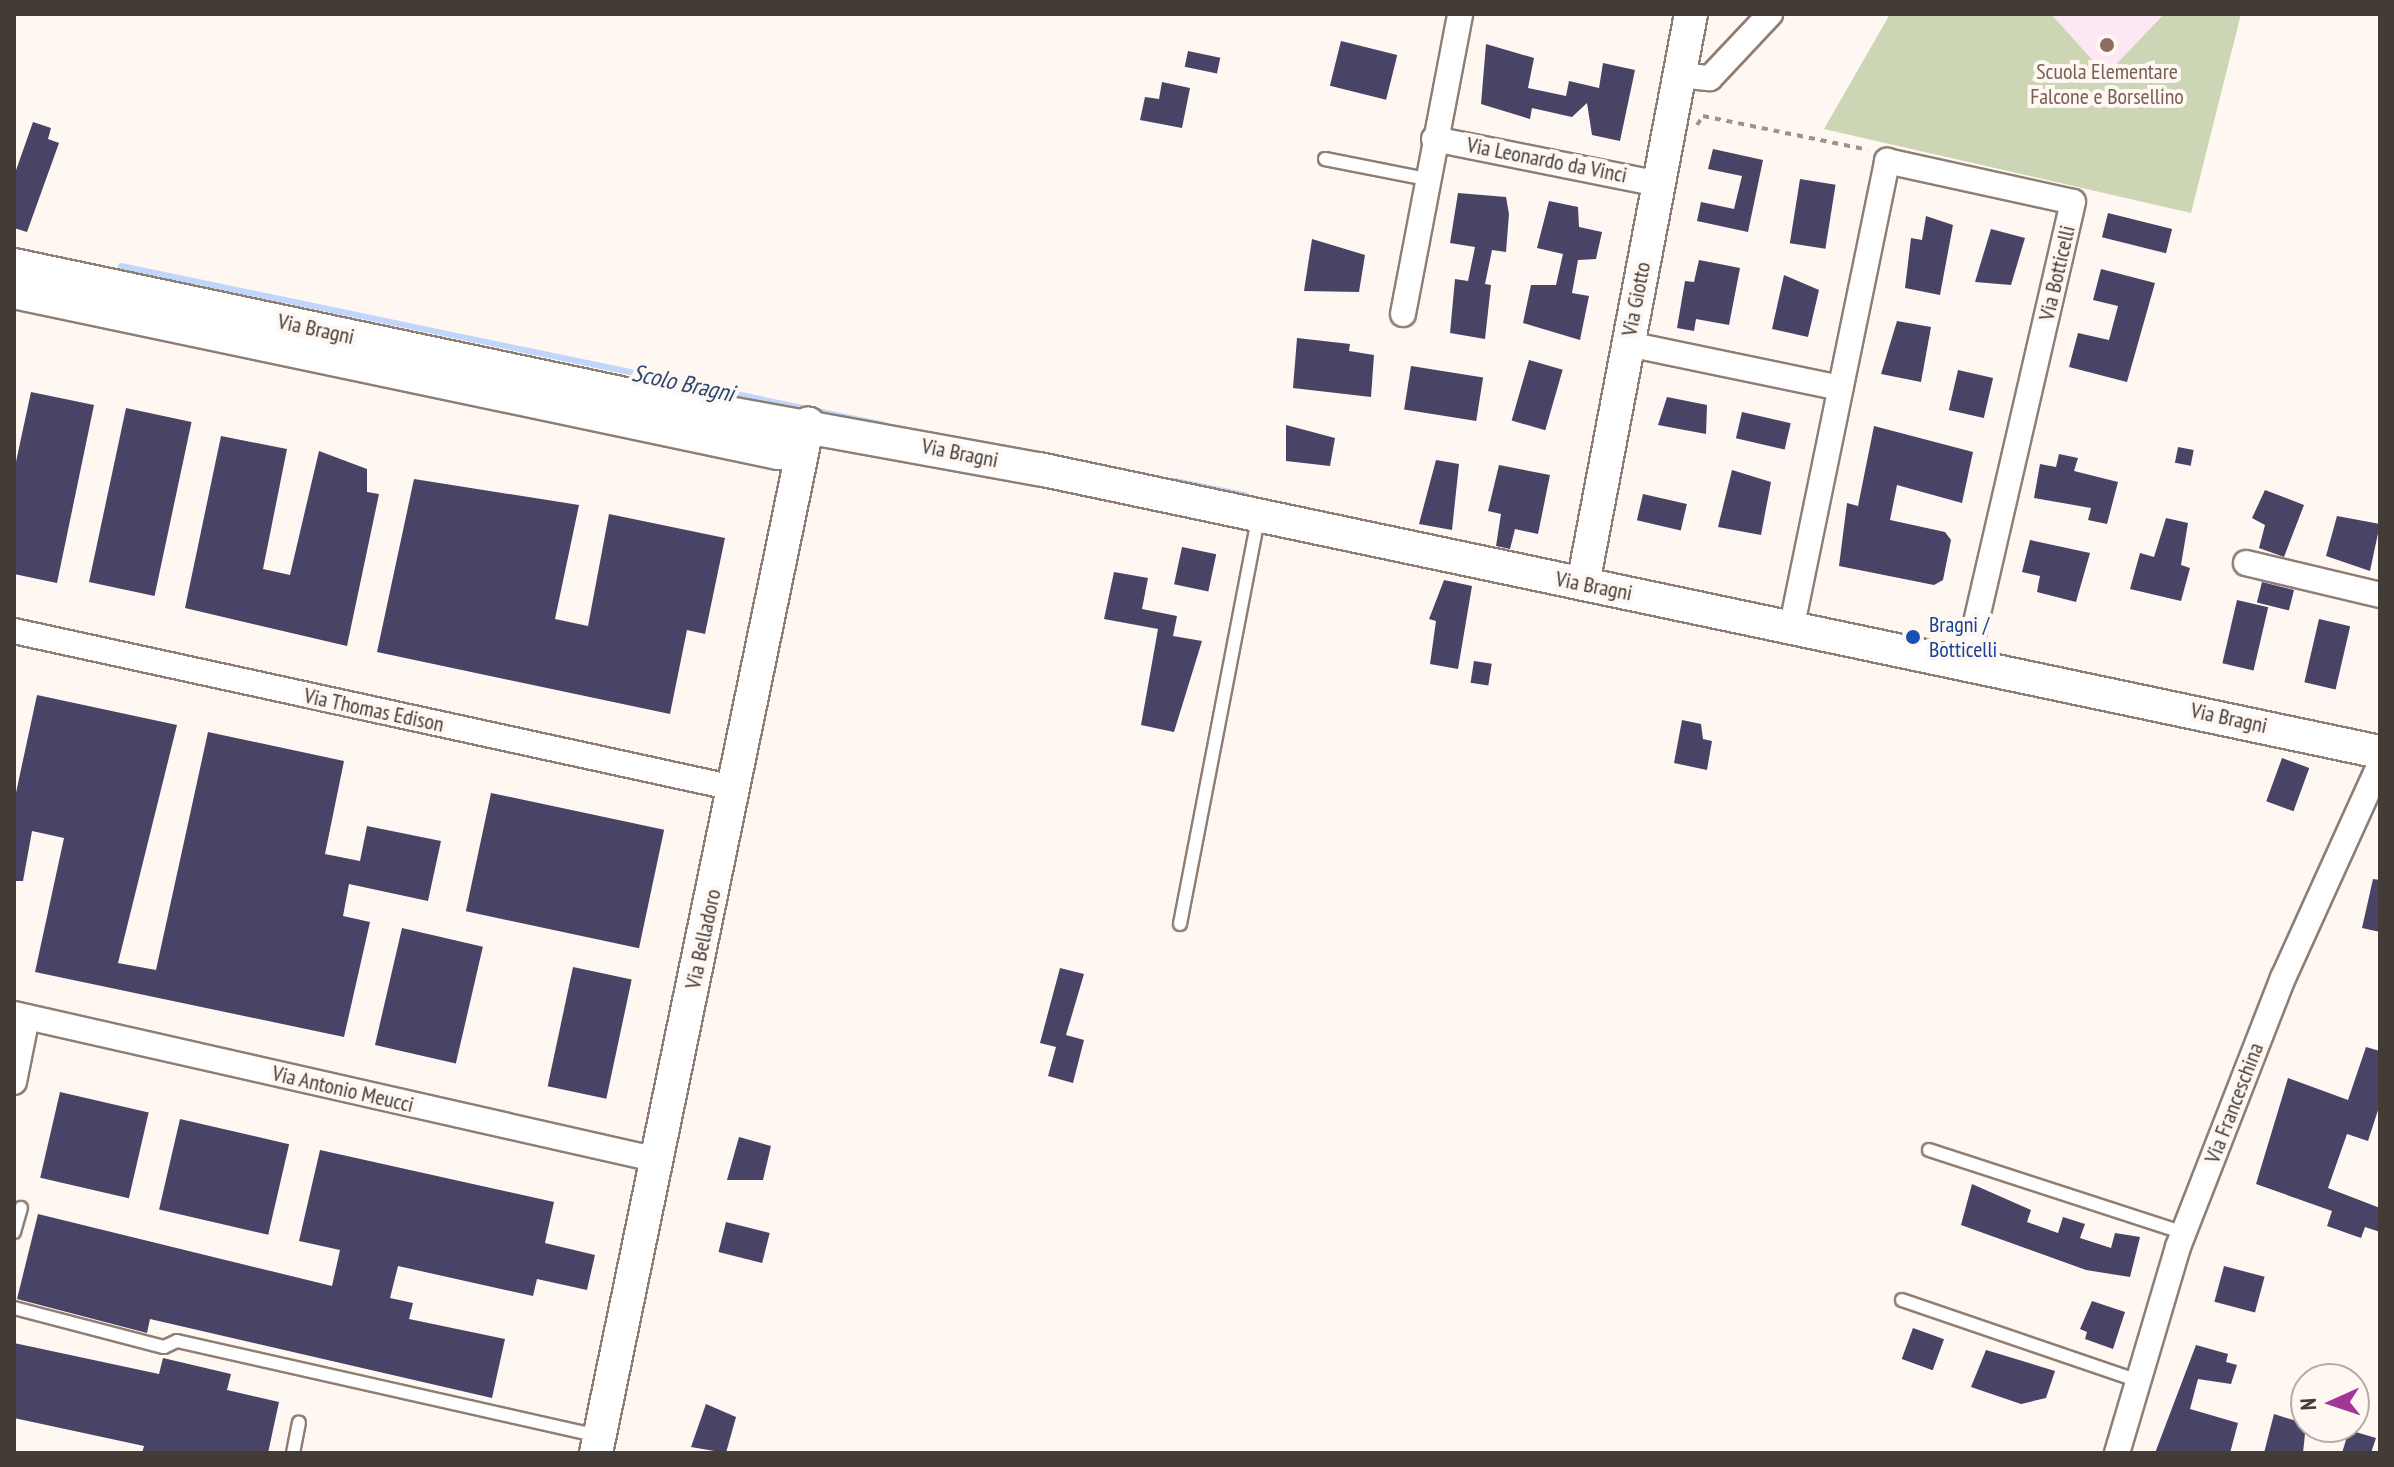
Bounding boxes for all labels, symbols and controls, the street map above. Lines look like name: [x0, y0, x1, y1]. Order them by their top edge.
marker: Scuola Elementare Falcone e Borsellino: [2098, 36, 2116, 54]
place label: Scuola Elementare Falcone e Borsellino: [2030, 58, 2184, 110]
street label: Via Leonardo da Vinci: [1464, 131, 1630, 189]
street label: Via Botticelli: [2033, 223, 2081, 323]
street label: Via Giotto: [1616, 260, 1656, 338]
street label: Via Bragni: [275, 308, 357, 350]
water label: Scolo Bragni: [629, 358, 737, 408]
street label: Via Bragni: [919, 433, 1001, 473]
street label: Via Bragni: [1553, 566, 1635, 606]
place label: Bragni / Botticelli: [1929, 611, 1997, 662]
marker: Bragni / Botticelli: [1904, 628, 1922, 646]
street label: Via Thomas Edison: [301, 682, 447, 738]
street label: Via Bragni: [2188, 697, 2270, 739]
street label: Via Belladoro: [680, 887, 726, 991]
street label: Via Franceschina: [2199, 1039, 2269, 1167]
street label: Via Antonio Meucci: [269, 1060, 417, 1118]
north arrow: [2290, 1363, 2370, 1443]
text: N: [2294, 1397, 2322, 1411]

